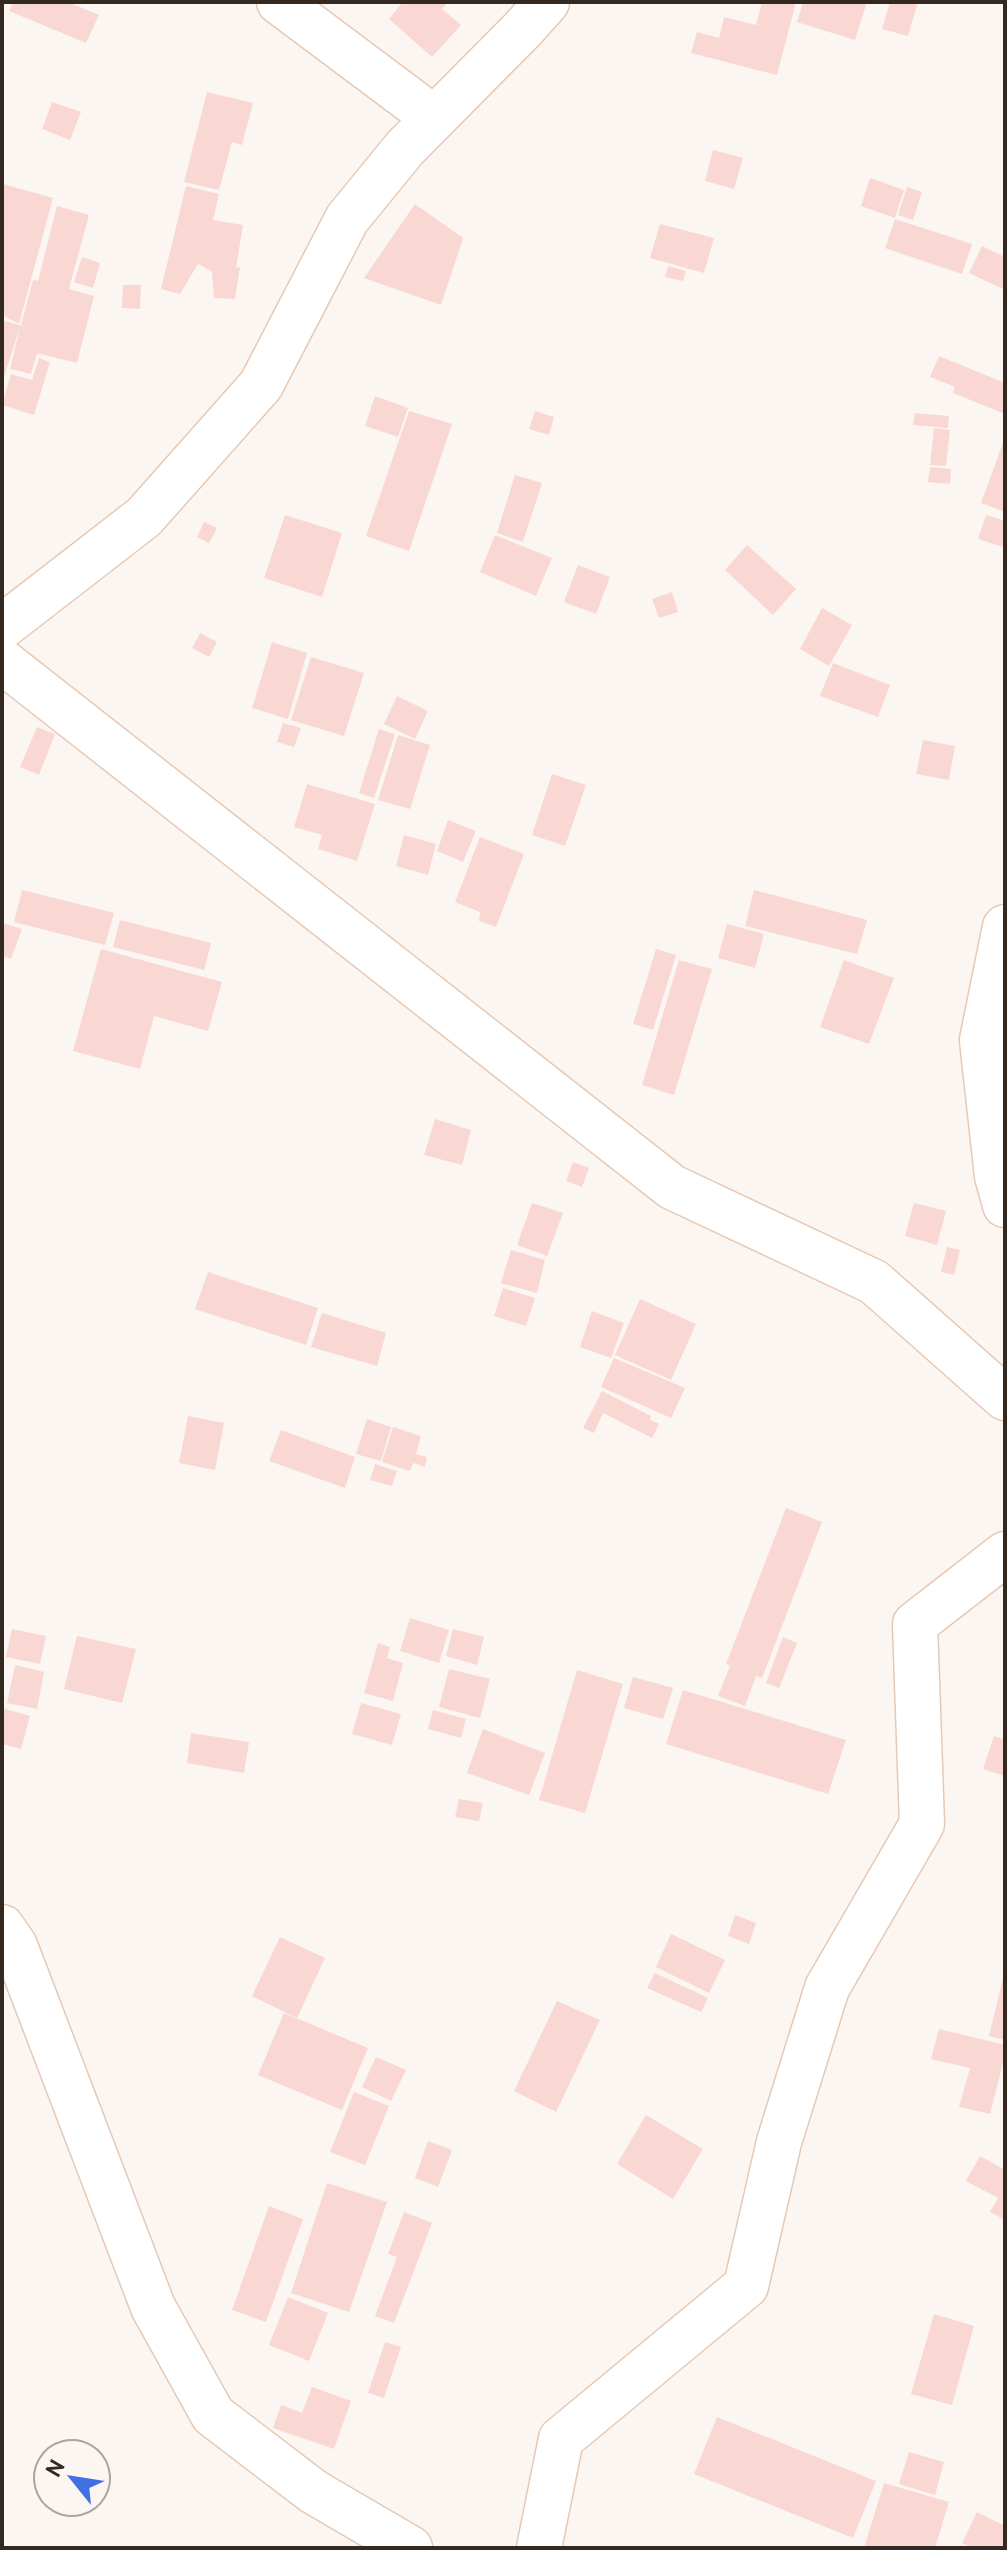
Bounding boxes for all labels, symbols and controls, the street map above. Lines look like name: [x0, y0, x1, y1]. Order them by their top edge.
north arrow: [32, 2438, 112, 2518]
text: N: [41, 2456, 72, 2483]

